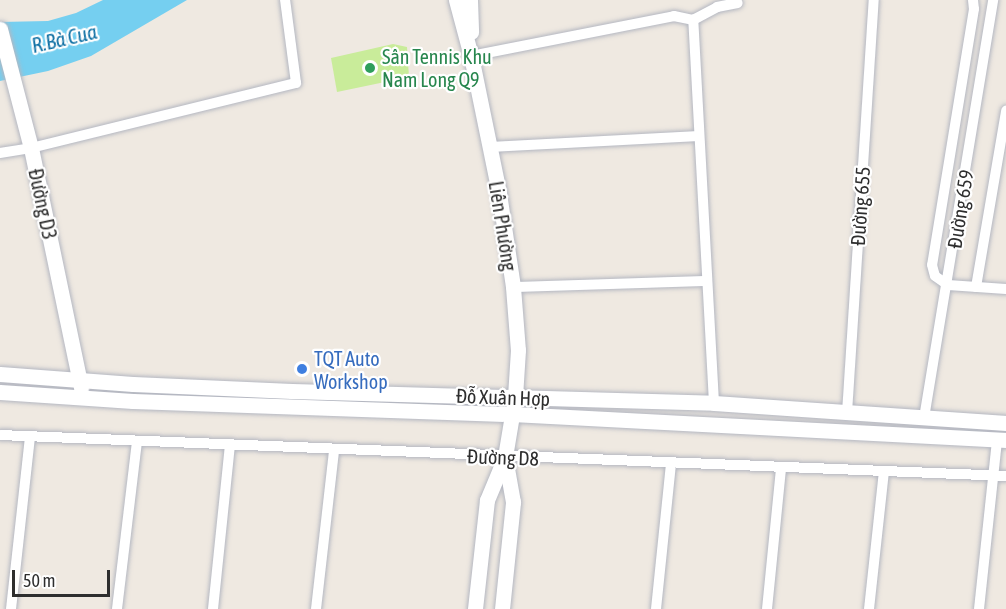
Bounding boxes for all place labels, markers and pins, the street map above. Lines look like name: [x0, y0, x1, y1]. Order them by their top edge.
place label: Sân Tennis Khu Nam Long Q9: [382, 45, 492, 92]
marker: Sân Tennis Khu Nam Long Q9: [363, 61, 377, 75]
place label: TQT Auto Workshop: [314, 346, 388, 393]
marker: TQT Auto Workshop: [295, 362, 309, 376]

